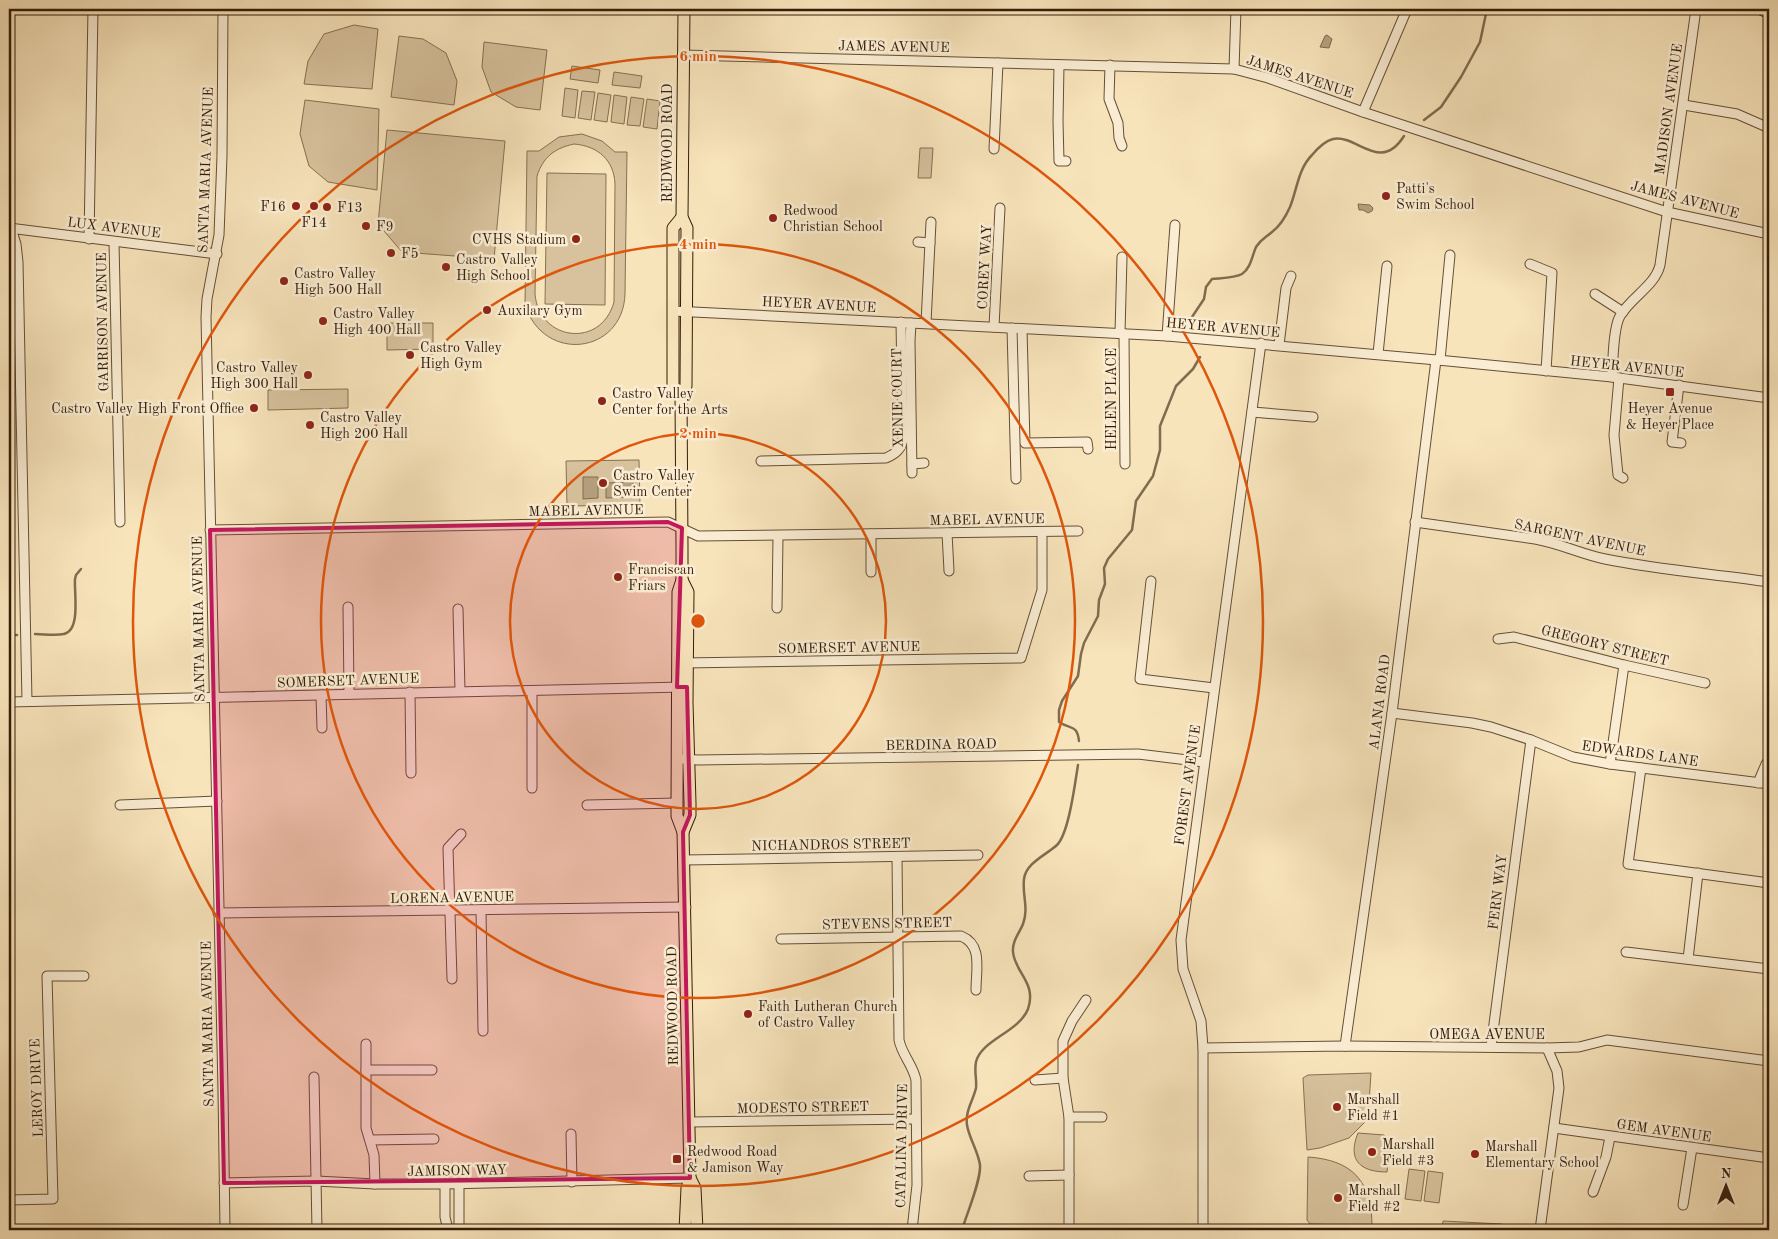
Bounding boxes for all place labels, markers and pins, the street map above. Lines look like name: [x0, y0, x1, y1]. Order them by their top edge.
place label: Patti's Swim School: [1396, 182, 1475, 212]
marker: Patti's Swim School: [1380, 190, 1392, 202]
place label: F16: [260, 200, 286, 214]
marker: F16: [290, 200, 302, 212]
marker: F14: [308, 200, 320, 212]
marker: F13: [321, 201, 333, 213]
place label: F13: [337, 201, 363, 215]
place label: Redwood Christian School: [783, 204, 883, 234]
marker: Redwood Christian School: [767, 212, 779, 224]
place label: F14: [301, 216, 327, 230]
marker: F9: [360, 220, 372, 232]
place label: F9: [376, 220, 394, 234]
place label: CVHS Stadium: [472, 233, 566, 247]
marker: CVHS Stadium: [570, 233, 582, 245]
marker: F5: [385, 247, 397, 259]
place label: F5: [401, 247, 419, 261]
place label: Castro Valley High School: [456, 253, 538, 283]
marker: Castro Valley High School: [440, 261, 452, 273]
place label: Castro Valley High 500 Hall: [294, 267, 382, 297]
marker: Castro Valley High 500 Hall: [278, 275, 290, 287]
marker: Auxilary Gym: [481, 304, 493, 316]
place label: Auxilary Gym: [497, 304, 583, 318]
place label: Castro Valley High 400 Hall: [333, 307, 421, 337]
marker: Castro Valley High 400 Hall: [317, 315, 329, 327]
place label: Castro Valley High Gym: [420, 341, 502, 371]
marker: Castro Valley High Gym: [404, 349, 416, 361]
place label: Castro Valley High 300 Hall: [210, 361, 299, 391]
marker: Castro Valley High 300 Hall: [302, 369, 314, 381]
marker: Heyer Avenue & Heyer Place: [1664, 386, 1676, 398]
place label: Castro Valley Center for the Arts: [612, 387, 728, 417]
marker: Castro Valley Center for the Arts: [596, 395, 608, 407]
place label: Castro Valley High Front Office: [51, 402, 244, 416]
marker: Castro Valley High Front Office: [248, 402, 260, 414]
place label: Heyer Avenue & Heyer Place: [1626, 402, 1714, 432]
place label: Castro Valley High 200 Hall: [320, 411, 408, 441]
marker: Castro Valley High 200 Hall: [304, 419, 316, 431]
place label: Castro Valley Swim Center: [613, 469, 695, 499]
marker: Castro Valley Swim Center: [597, 477, 609, 489]
place label: Franciscan Friars: [628, 563, 695, 593]
marker: Franciscan Friars: [612, 571, 624, 583]
centre of rings: [689, 612, 707, 630]
place label: Faith Lutheran Church of Castro Valley: [758, 1000, 898, 1030]
marker: Faith Lutheran Church of Castro Valley: [742, 1008, 754, 1020]
place label: Marshall Field #1: [1347, 1093, 1400, 1123]
marker: Marshall Field #1: [1331, 1101, 1343, 1113]
place label: Marshall Field #3: [1382, 1138, 1435, 1168]
place label: Marshall Elementary School: [1485, 1140, 1599, 1170]
place label: Redwood Road & Jamison Way: [687, 1145, 784, 1175]
marker: Marshall Field #3: [1366, 1146, 1378, 1158]
marker: Marshall Elementary School: [1469, 1148, 1481, 1160]
marker: Redwood Road & Jamison Way: [671, 1153, 683, 1165]
place label: Marshall Field #2: [1348, 1184, 1401, 1214]
marker: Marshall Field #2: [1332, 1192, 1344, 1204]

